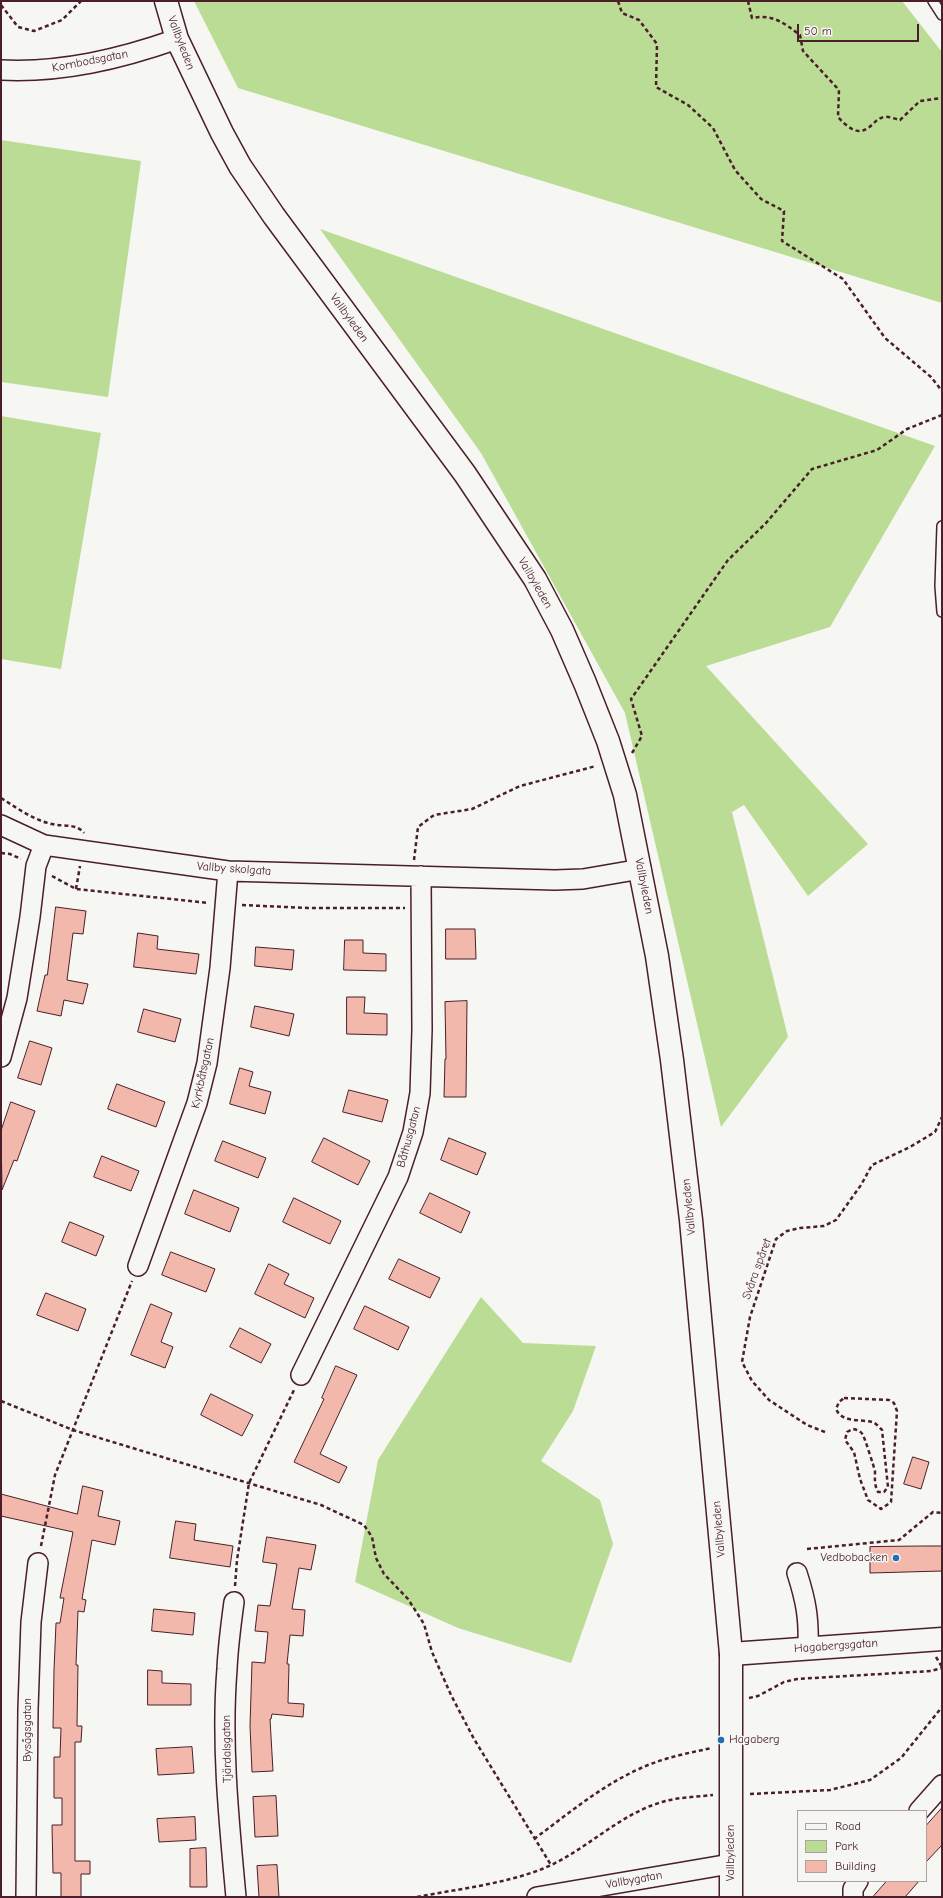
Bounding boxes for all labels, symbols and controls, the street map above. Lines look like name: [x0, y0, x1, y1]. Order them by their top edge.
street label: Vallbyleden: [164, 14, 198, 72]
scale bar: [799, 16, 921, 42]
text: 50 m: [804, 24, 832, 38]
street label: Kornbodsgatan: [51, 47, 129, 75]
street label: Vallbyleden: [327, 291, 371, 345]
street label: Vallbyleden: [515, 555, 555, 611]
street label: Vallbyleden: [632, 857, 656, 915]
street label: Vallby skolgata: [196, 859, 272, 879]
street label: Kyrkbåtsgatan: [188, 1036, 218, 1110]
street label: Båthusgatan: [394, 1105, 424, 1169]
street label: Vallbyleden: [679, 1178, 699, 1236]
street label: Svåra spåret: [739, 1237, 775, 1301]
street label: Vallbyleden: [709, 1500, 729, 1558]
place label: Vedbobacken: [821, 1551, 888, 1565]
marker: Vedbobacken: [891, 1553, 901, 1563]
street label: Hagabergsgatan: [794, 1636, 878, 1656]
street label: Bysågsgatan: [21, 1698, 35, 1762]
street label: Tjärdalsgatan: [219, 1715, 235, 1783]
place label: Hagaberg: [729, 1733, 780, 1747]
marker: Hagaberg: [716, 1735, 726, 1745]
legend: [797, 1810, 927, 1882]
text: Road: [835, 1819, 861, 1833]
street label: Vallbyleden: [724, 1825, 738, 1881]
text: Park: [835, 1839, 858, 1853]
text: Building: [835, 1859, 876, 1873]
street label: Vallbygatan: [605, 1868, 663, 1892]

